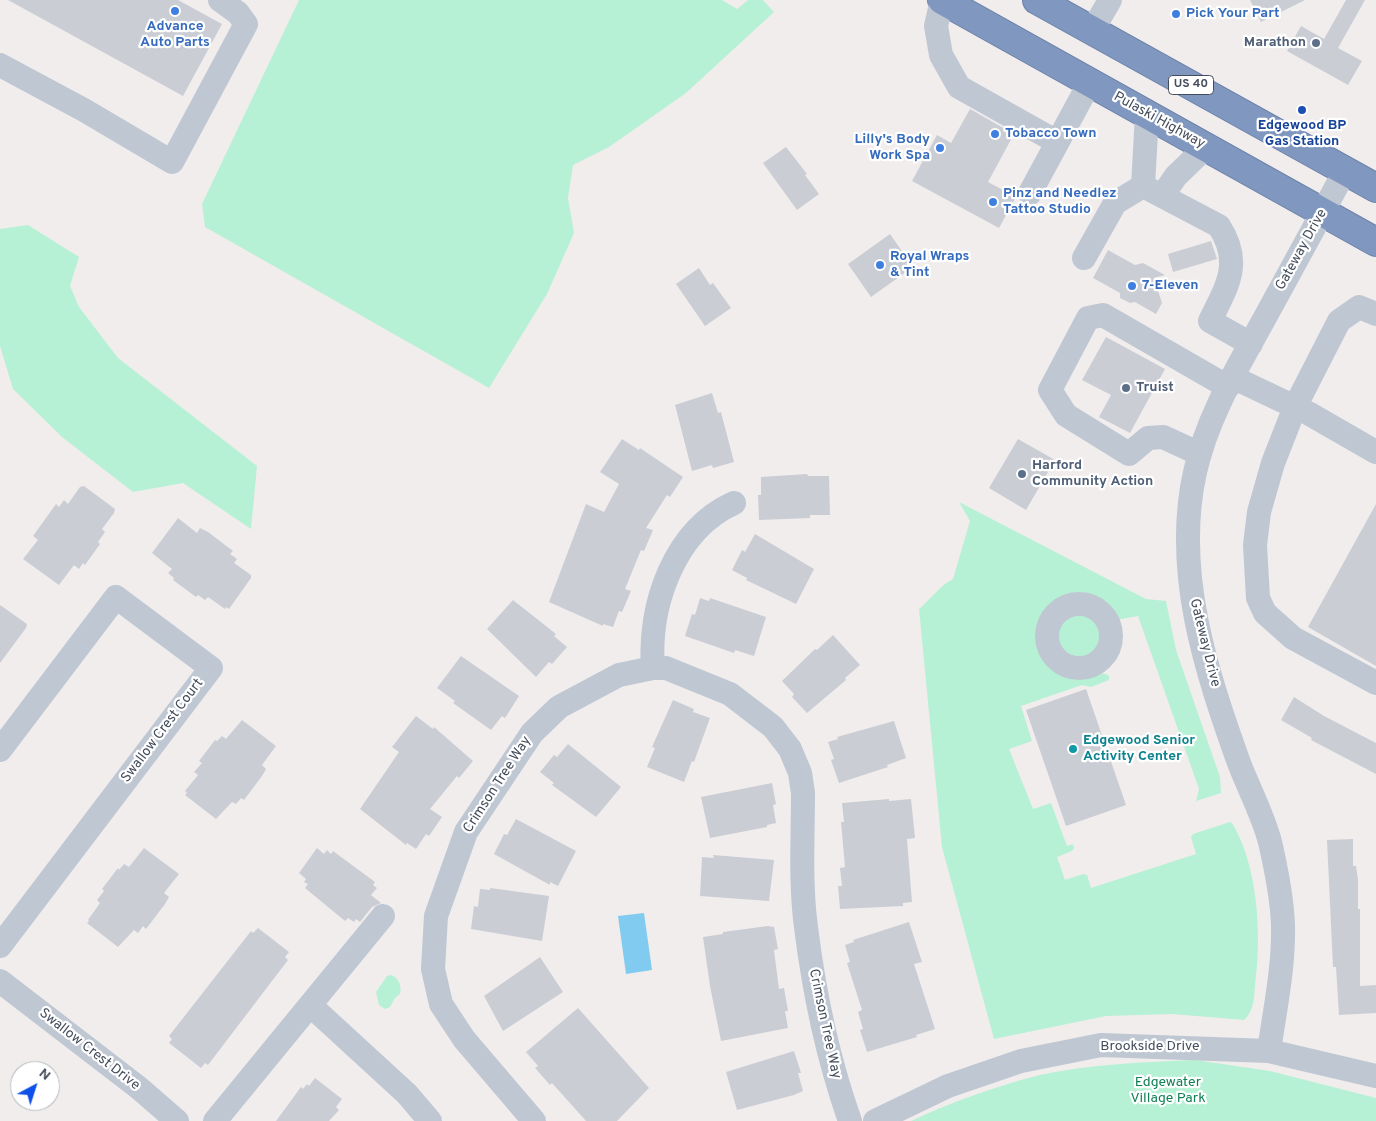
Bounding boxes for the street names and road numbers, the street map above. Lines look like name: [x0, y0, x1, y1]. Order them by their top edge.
road number: US 40: [1168, 76, 1214, 94]
street label: Pulaski Highway: [1110, 89, 1208, 153]
street label: Gateway Drive: [1273, 206, 1331, 294]
street label: Gateway Drive: [1185, 597, 1223, 689]
street label: Swallow Crest Court: [118, 676, 208, 786]
street label: Crimson Tree Way: [460, 733, 536, 837]
street label: Crimson Tree Way: [804, 967, 844, 1081]
street label: Swallow Crest Drive: [35, 1005, 143, 1095]
street label: Brookside Drive: [1100, 1039, 1200, 1055]

